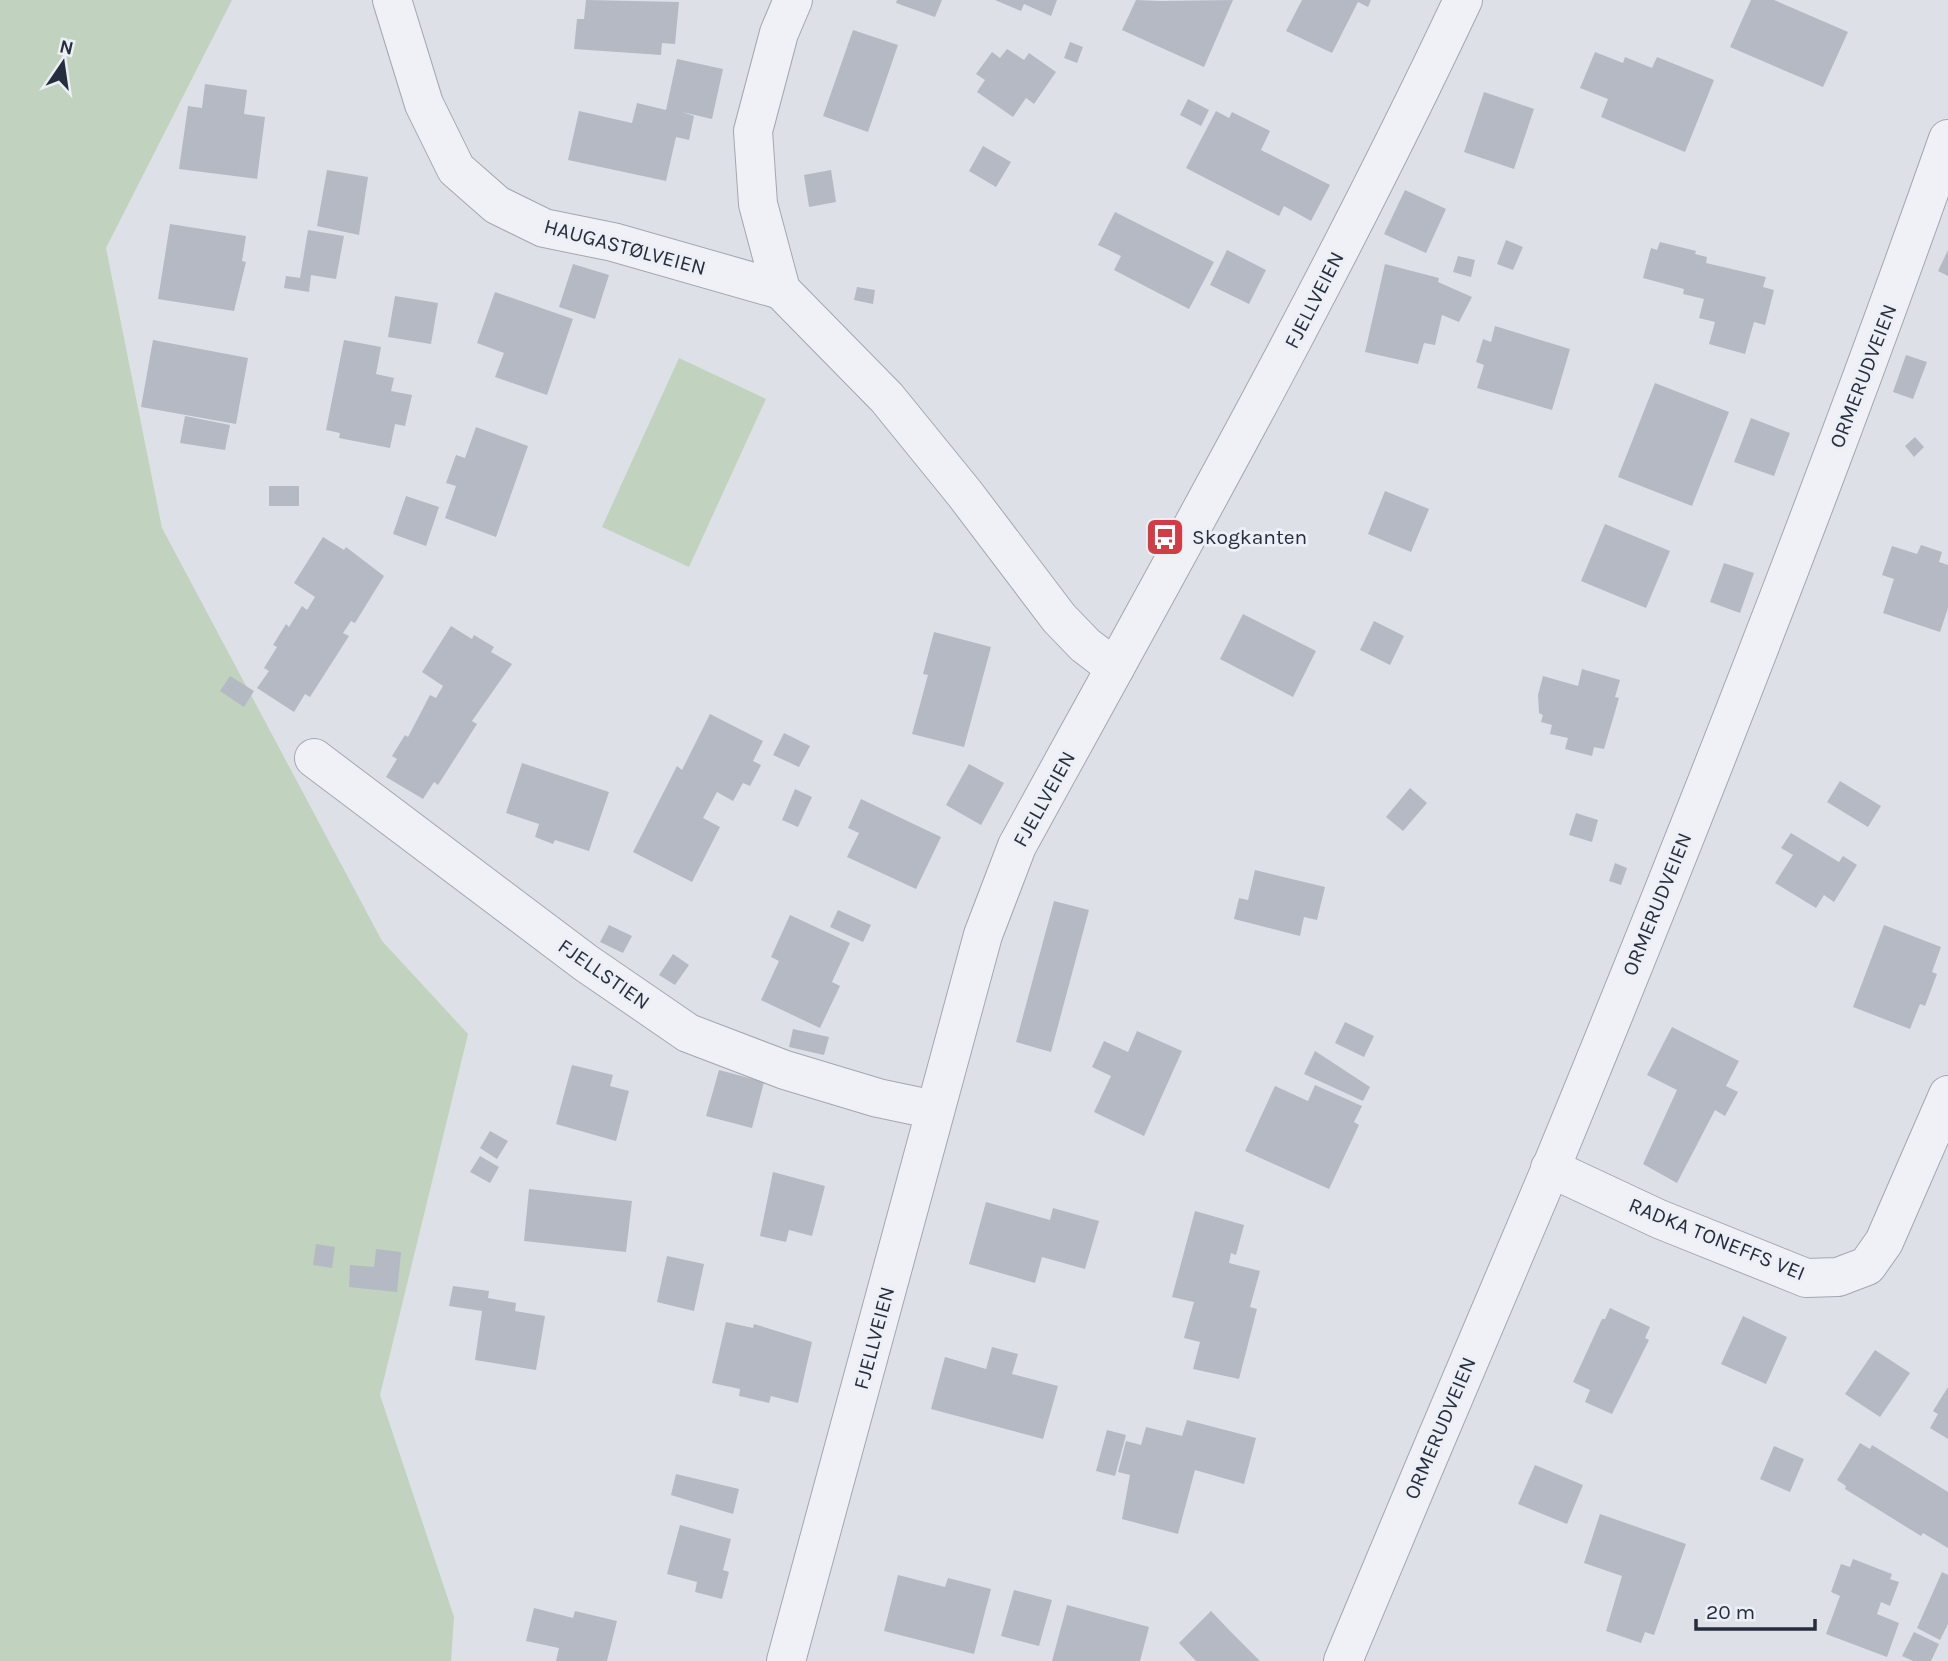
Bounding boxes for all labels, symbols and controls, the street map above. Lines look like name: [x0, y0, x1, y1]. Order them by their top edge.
north arrow: [28, 28, 98, 98]
text: N: [57, 35, 76, 60]
street label: HAUGASTØLVEIEN: [541, 214, 709, 280]
street label: FJELLVEIEN: [1279, 247, 1349, 353]
street label: ORMERUDVEIEN: [1825, 301, 1901, 451]
bus stop icon: Skogkanten: [1144, 516, 1186, 558]
place label: Skogkanten: [1192, 525, 1307, 549]
street label: FJELLVEIEN: [1008, 747, 1080, 851]
street label: ORMERUDVEIEN: [1617, 829, 1697, 979]
street label: FJELLSTIEN: [554, 934, 654, 1014]
street label: RADKA TONEFFS VEI: [1625, 1193, 1809, 1285]
street label: FJELLVEIEN: [849, 1284, 899, 1392]
street label: ORMERUDVEIEN: [1399, 1353, 1481, 1503]
scale bar: [1696, 1588, 1815, 1632]
text: 20 m: [1706, 1600, 1755, 1624]

